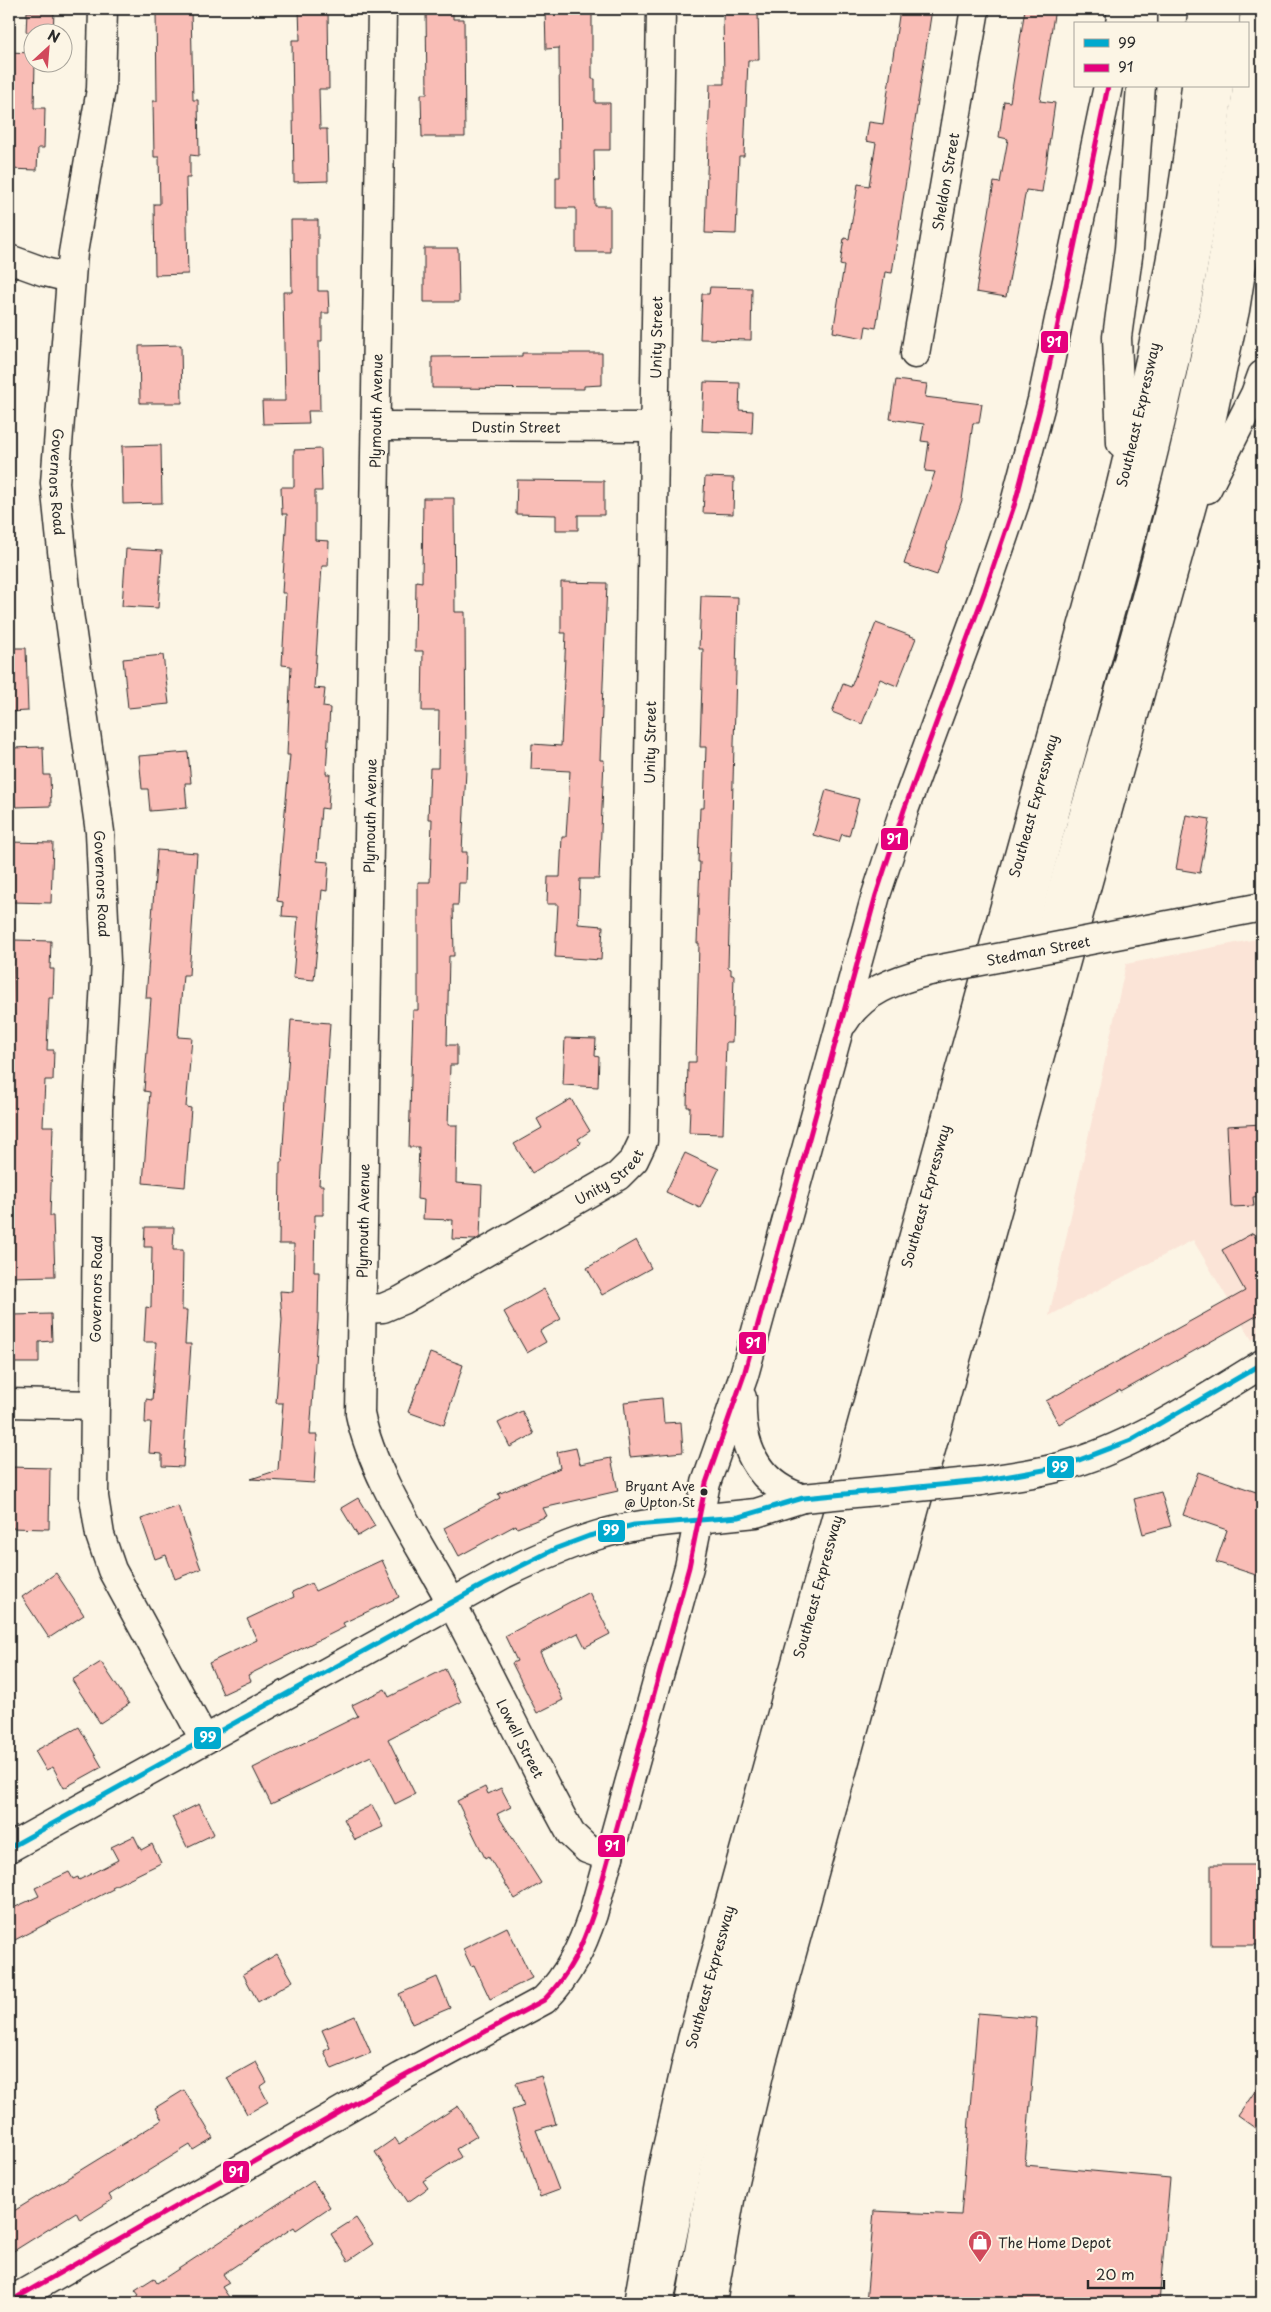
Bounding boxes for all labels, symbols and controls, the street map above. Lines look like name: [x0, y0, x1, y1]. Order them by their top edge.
north arrow: [22, 22, 72, 72]
legend: [1074, 22, 1248, 88]
text: N: [44, 24, 64, 48]
text: 99: [1118, 30, 1136, 53]
text: 91: [1118, 54, 1134, 77]
street label: Sheldon Street: [926, 131, 964, 232]
street label: Unity Street: [645, 296, 667, 379]
line badge: 91: [1040, 330, 1069, 354]
text: 91: [1046, 331, 1062, 352]
street label: Southeast Expressway: [1110, 340, 1164, 489]
street label: Plymouth Avenue: [364, 353, 388, 469]
street label: Dustin Street: [471, 416, 561, 437]
street label: Governors Road: [44, 428, 71, 536]
street label: Unity Street: [638, 701, 660, 784]
street label: Southeast Expressway: [1003, 732, 1063, 880]
street label: Plymouth Avenue: [358, 758, 382, 874]
line badge: 91: [880, 827, 909, 851]
text: 91: [886, 828, 902, 849]
street label: Governors Road: [89, 830, 115, 938]
street label: Stedman Street: [985, 930, 1091, 970]
street label: Southeast Expressway: [895, 1122, 955, 1270]
street label: Unity Street: [570, 1145, 648, 1210]
street label: Plymouth Avenue: [351, 1163, 375, 1279]
street label: Governors Road: [85, 1235, 107, 1343]
line badge: 91: [738, 1331, 767, 1355]
text: 91: [745, 1332, 761, 1353]
line badge: 99: [1046, 1455, 1075, 1479]
text: 99: [1052, 1456, 1069, 1477]
place label: Bryant Ave @ Upton St: [624, 1476, 695, 1511]
marker: Bryant Ave @ Upton St: [699, 1487, 709, 1497]
street label: Southeast Expressway: [787, 1512, 847, 1661]
line badge: 99: [597, 1519, 626, 1543]
text: 99: [603, 1519, 620, 1540]
street label: Lowell Street: [492, 1695, 550, 1782]
line badge: 99: [193, 1726, 222, 1750]
text: 99: [200, 1726, 217, 1747]
line badge: 91: [597, 1834, 626, 1858]
text: 91: [604, 1835, 620, 1856]
street label: Southeast Expressway: [680, 1903, 739, 2051]
line badge: 91: [222, 2160, 250, 2184]
text: 91: [228, 2161, 244, 2182]
shop icon: The Home Depot: [967, 2229, 993, 2263]
place label: The Home Depot: [998, 2232, 1112, 2253]
scale bar: [1088, 2257, 1165, 2289]
text: 20 m: [1096, 2262, 1135, 2285]

